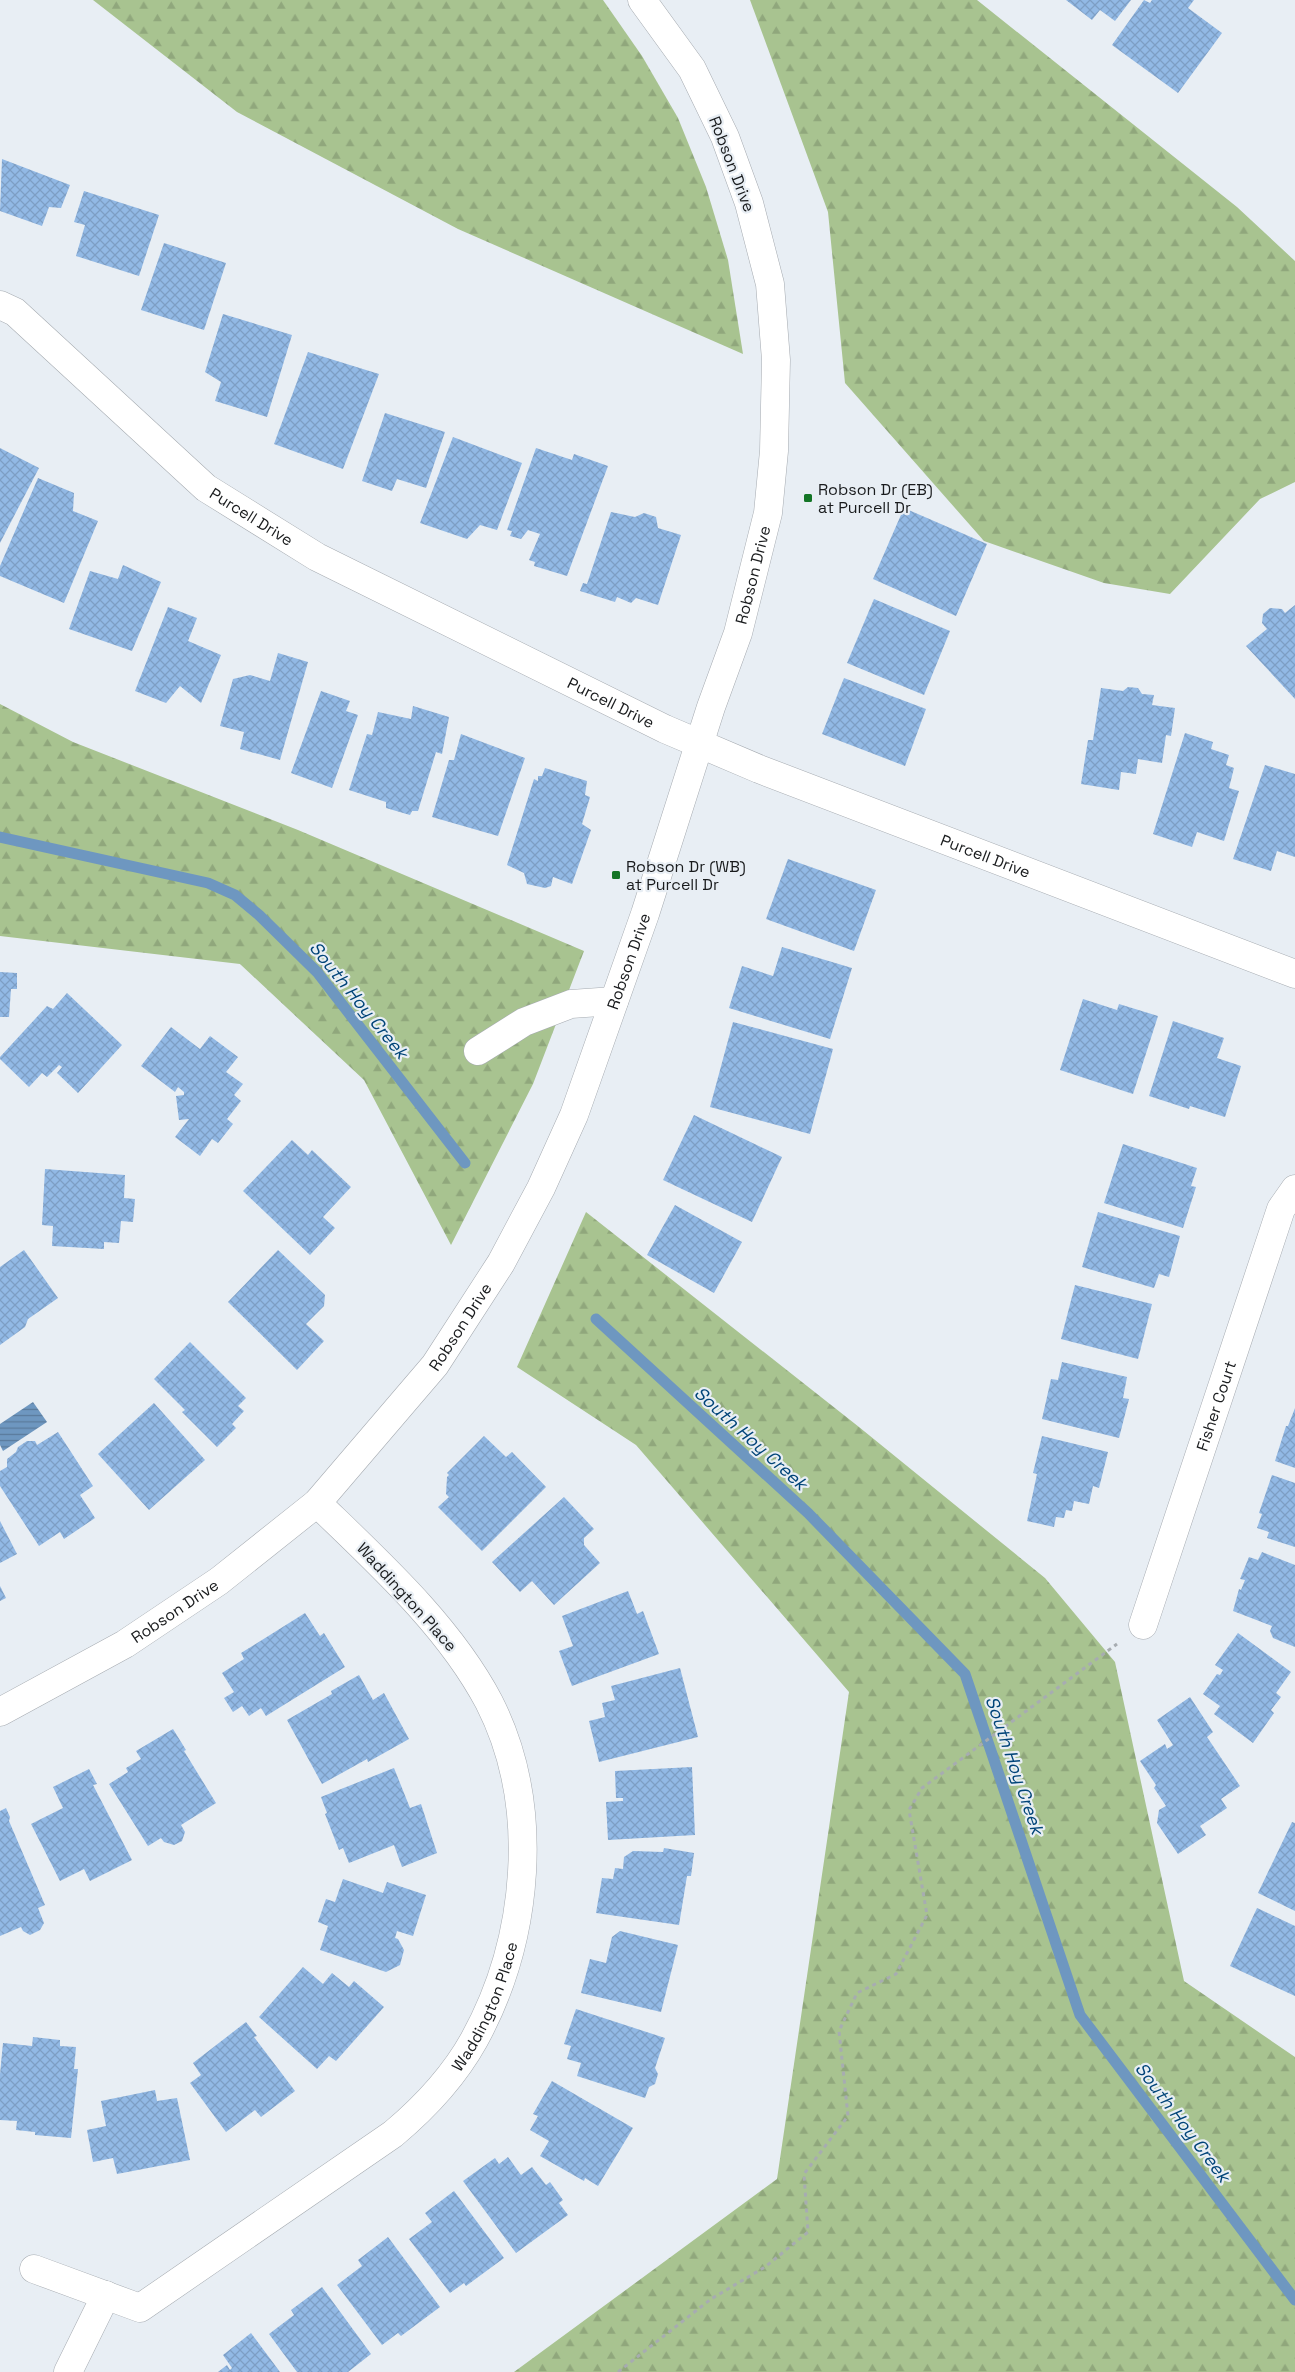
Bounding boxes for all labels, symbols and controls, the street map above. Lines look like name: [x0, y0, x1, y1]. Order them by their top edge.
street label: Robson Drive: [704, 113, 760, 215]
place label: Robson Dr (EB) at Purcell Dr: [818, 479, 933, 518]
street label: Purcell Drive: [206, 482, 297, 550]
marker: Robson Dr (EB) at Purcell Dr: [802, 492, 814, 504]
street label: Robson Drive: [730, 523, 775, 626]
street label: Purcell Drive: [564, 672, 658, 733]
street label: Purcell Drive: [938, 829, 1034, 882]
place label: Robson Dr (WB) at Purcell Dr: [626, 856, 746, 895]
marker: Robson Dr (WB) at Purcell Dr: [610, 869, 622, 881]
street label: Robson Drive: [602, 910, 655, 1012]
water label: South Hoy Creek: [305, 937, 415, 1065]
street label: Robson Drive: [424, 1279, 496, 1375]
street label: Fisher Court: [1191, 1358, 1240, 1454]
water label: South Hoy Creek: [690, 1381, 814, 1497]
street label: Waddington Place: [352, 1538, 462, 1656]
street label: Robson Drive: [127, 1574, 222, 1648]
water label: South Hoy Creek: [981, 1693, 1050, 1839]
street label: Waddington Place: [447, 1939, 522, 2075]
water label: South Hoy Creek: [1130, 2057, 1237, 2189]

